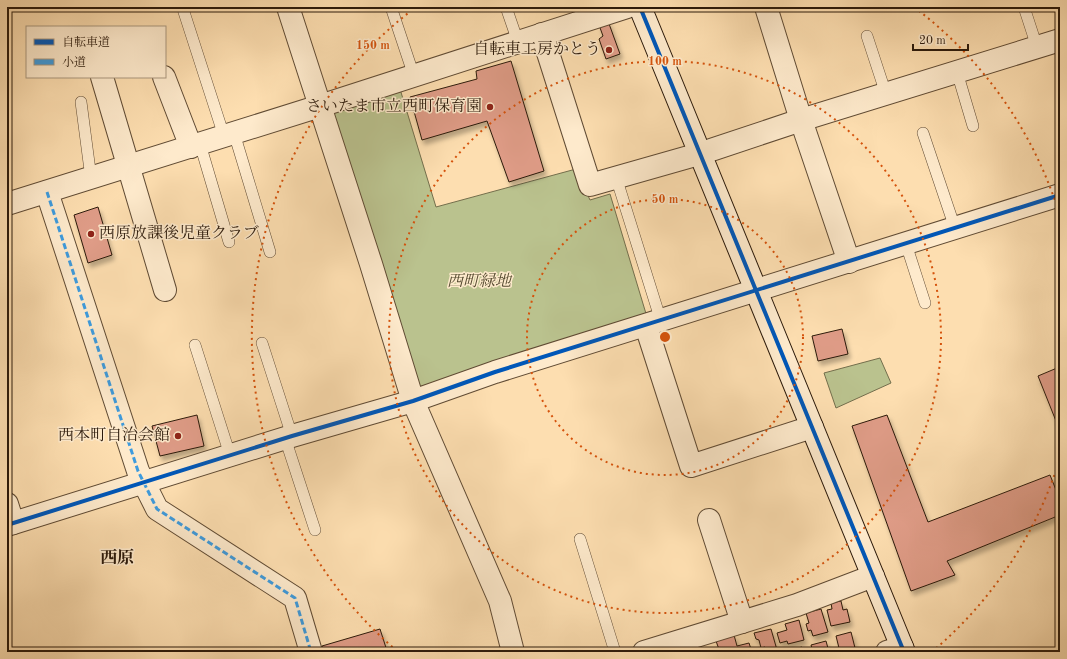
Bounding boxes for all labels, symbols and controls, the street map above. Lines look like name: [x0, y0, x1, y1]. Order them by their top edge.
legend: [26, 26, 166, 78]
scale bar: [913, 26, 968, 52]
text: 自転車道: [62, 35, 110, 49]
text: 20 m: [919, 35, 946, 47]
text: 150 m: [356, 39, 390, 52]
place label: 自転車工房かとう: [473, 40, 601, 58]
marker: 自転車工房かとう: [604, 45, 614, 55]
text: 小道: [62, 55, 86, 69]
text: 100 m: [648, 56, 682, 68]
place label: さいたま市立西町保育園: [306, 97, 482, 115]
marker: さいたま市立西町保育園: [485, 102, 495, 112]
text: 50 m: [652, 193, 679, 206]
place label: 西原放課後児童クラブ: [99, 224, 259, 242]
marker: 西原放課後児童クラブ: [86, 229, 96, 239]
park label: 西町緑地: [447, 272, 513, 290]
centre of rings: [658, 330, 672, 344]
place label: 西本町自治会館: [58, 426, 170, 444]
marker: 西本町自治会館: [173, 431, 183, 441]
district label: 西原: [100, 548, 134, 567]

